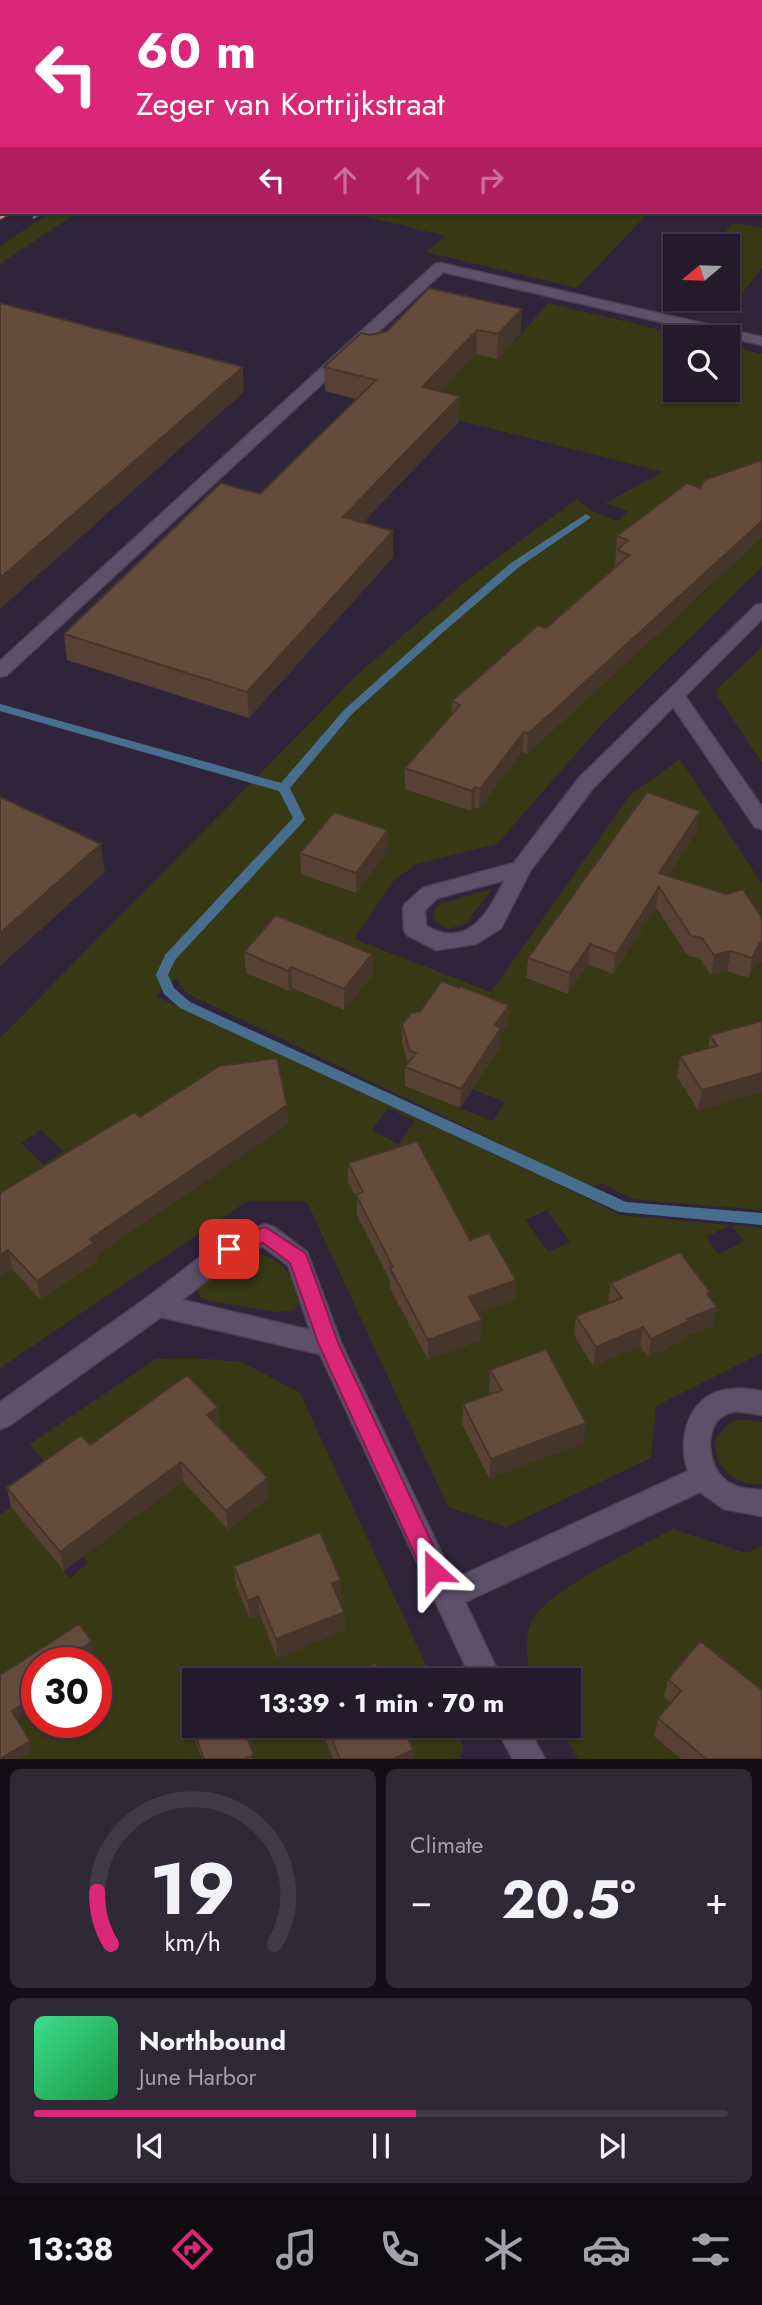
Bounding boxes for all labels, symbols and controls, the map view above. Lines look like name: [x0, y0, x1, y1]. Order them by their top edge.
text: 60 m: [136, 16, 256, 86]
icon: left: [21, 28, 112, 119]
text: Zeger van Kortrijkstraat: [136, 81, 445, 127]
icon: left: [253, 161, 291, 199]
icon: ahead: [326, 161, 364, 199]
icon: ahead: [399, 161, 437, 199]
icon: right: [472, 161, 510, 199]
north arrow: [663, 234, 740, 312]
map controls: [663, 234, 740, 402]
button: search: [663, 325, 740, 402]
pin: [199, 1219, 259, 1279]
icon: arrive: [210, 1230, 248, 1268]
position arrow: [397, 1534, 471, 1608]
speed limit sign: 30: [21, 1647, 112, 1738]
text: 13:39 · 1 min · 70 m: [259, 1684, 504, 1722]
text: Climate: [410, 1828, 483, 1862]
text: 19: [150, 1837, 236, 1942]
text: 20.5°: [501, 1862, 636, 1938]
text: −: [410, 1873, 432, 1928]
text: +: [705, 1873, 728, 1928]
text: km/h: [165, 1924, 221, 1960]
text: Northbound: [139, 2022, 286, 2060]
text: June Harbor: [139, 2060, 256, 2094]
icon: previous: [131, 2127, 169, 2165]
icon: pause: [362, 2127, 400, 2165]
icon: next: [593, 2127, 631, 2165]
icon: directions: [168, 2225, 217, 2274]
icon: music: [272, 2225, 321, 2274]
icon: phone: [375, 2225, 424, 2274]
icon: climate: [479, 2225, 528, 2274]
icon: car: [582, 2225, 631, 2274]
icon: filters: [686, 2225, 735, 2274]
text: 13:38: [27, 2226, 114, 2272]

